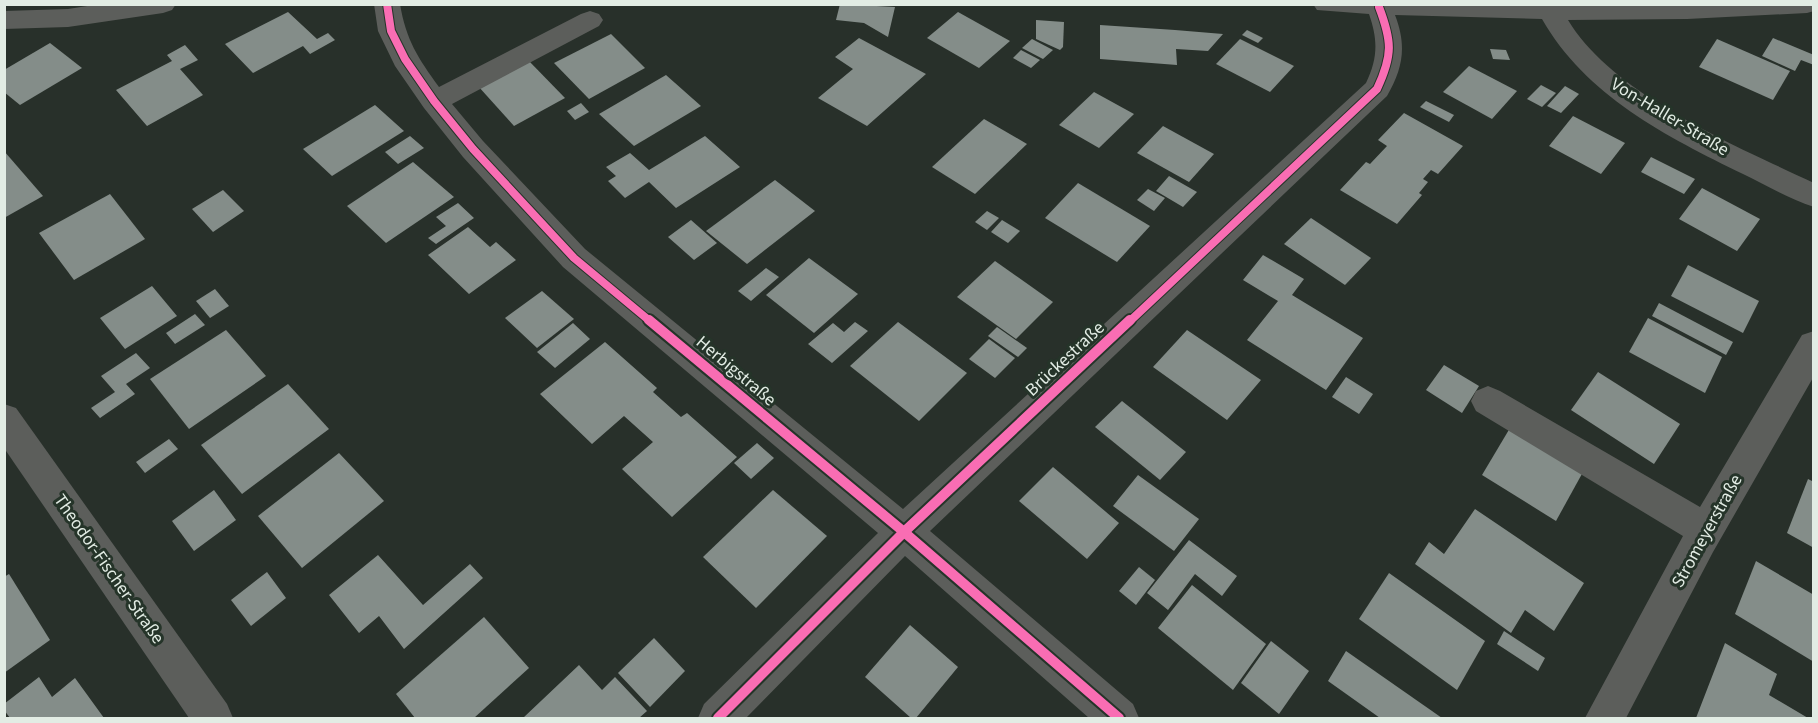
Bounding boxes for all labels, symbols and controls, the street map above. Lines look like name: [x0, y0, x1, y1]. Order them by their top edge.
street label: Von-Haller-Straße: [1606, 72, 1734, 162]
street label: Brückestraße: [1020, 316, 1110, 402]
street label: Herbigstraße: [690, 330, 782, 412]
street label: Stromeyerstraße: [1666, 470, 1748, 592]
street label: Theodor-Fischer-Straße: [48, 489, 170, 649]

